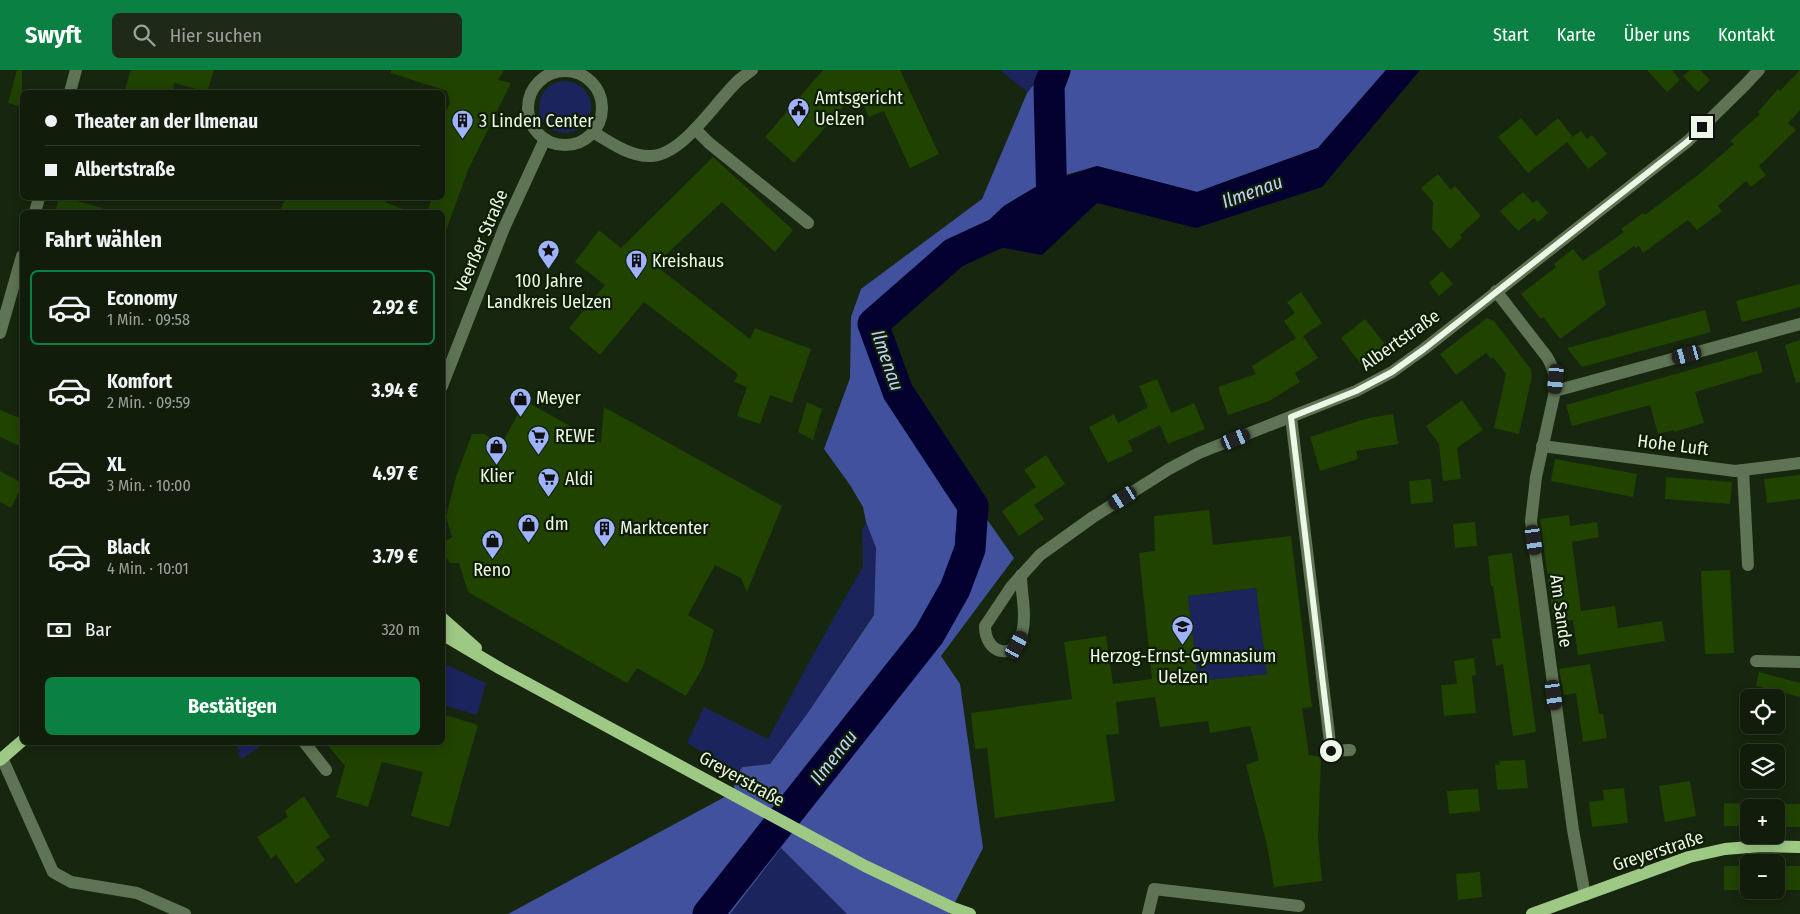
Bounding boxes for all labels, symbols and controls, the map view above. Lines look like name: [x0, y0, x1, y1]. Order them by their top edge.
search box: [112, 13, 462, 58]
text: Swyft: [25, 21, 82, 49]
icon: search: [130, 21, 158, 49]
text: Hier suchen: [170, 24, 262, 47]
text: Start: [1493, 24, 1529, 46]
text: Karte: [1557, 24, 1596, 46]
text: Über uns: [1624, 24, 1690, 46]
text: Kontakt: [1718, 24, 1775, 46]
place label: Amtsgericht Uelzen: [815, 87, 903, 130]
public building icon: Amtsgericht Uelzen: [787, 96, 811, 127]
building icon: 3 Linden Center: [451, 109, 475, 140]
text: Theater an der Ilmenau: [75, 110, 258, 133]
place label: 3 Linden Center: [479, 110, 594, 132]
route end: [1691, 116, 1713, 138]
text: Albertstraße: [75, 158, 175, 181]
water label: Ilmenau: [1219, 170, 1286, 213]
street label: Veerßer Straße: [449, 186, 513, 296]
text: Fahrt wählen: [45, 226, 162, 253]
place icon: 100 Jahre Landkreis Uelzen: [537, 239, 561, 270]
building icon: Kreishaus: [624, 249, 648, 280]
place label: Kreishaus: [652, 250, 724, 272]
place label: 100 Jahre Landkreis Uelzen: [486, 270, 612, 313]
icon: car: [47, 285, 92, 330]
text: Economy: [107, 287, 177, 310]
text: 2.92 €: [373, 296, 418, 319]
street label: Albertstraße: [1356, 305, 1444, 375]
text: 1 Min. · 09:58: [107, 310, 190, 329]
water label: Ilmenau: [866, 327, 909, 394]
car: [1670, 344, 1703, 366]
car: [1547, 363, 1564, 395]
icon: car: [47, 368, 92, 413]
text: Komfort: [107, 370, 172, 393]
text: 3.94 €: [372, 379, 418, 402]
shop icon: Meyer: [508, 386, 532, 417]
place label: Meyer: [536, 387, 581, 409]
text: 2 Min. · 09:59: [107, 393, 190, 412]
supermarket icon: REWE: [527, 424, 551, 455]
place label: REWE: [555, 425, 595, 447]
car: [1219, 426, 1252, 452]
street label: Hohe Luft: [1636, 430, 1710, 460]
shop icon: Klier: [485, 434, 509, 465]
icon: car: [47, 451, 92, 496]
text: XL: [107, 453, 126, 476]
text: 4.97 €: [372, 462, 418, 485]
place label: Klier: [480, 465, 515, 487]
supermarket icon: Aldi: [537, 467, 561, 498]
place label: Aldi: [565, 468, 593, 490]
text: 3 Min. · 10:00: [107, 476, 191, 495]
car: [1106, 484, 1139, 512]
shop icon: dm: [517, 512, 541, 543]
place label: dm: [545, 513, 569, 535]
building icon: Marktcenter: [592, 516, 616, 547]
place label: Marktcenter: [620, 517, 709, 539]
car: [1524, 524, 1543, 556]
shop icon: Reno: [480, 528, 504, 559]
icon: car: [47, 534, 92, 579]
text: Black: [107, 536, 150, 559]
text: 3.79 €: [373, 545, 418, 568]
text: 4 Min. · 10:01: [107, 559, 189, 578]
place label: Reno: [473, 559, 511, 581]
street label: Am Sande: [1545, 573, 1577, 649]
school or university icon: Herzog-Ernst-Gymnasium Uelzen: [1171, 614, 1195, 645]
icon: cash: [45, 616, 73, 644]
text: Bar: [85, 618, 111, 641]
text: 320 m: [381, 620, 420, 639]
car: [1003, 628, 1030, 662]
place label: Herzog-Ernst-Gymnasium Uelzen: [1090, 645, 1276, 688]
button: Bestätigen: [45, 677, 420, 735]
car: [1544, 679, 1563, 711]
map controls: [1740, 689, 1785, 899]
button: locate: [1740, 689, 1785, 734]
water label: Ilmenau: [805, 725, 862, 789]
route start: [1320, 740, 1342, 762]
button: layers: [1740, 744, 1785, 789]
street label: Greyerstraße: [695, 746, 789, 812]
button: +: [1740, 799, 1785, 844]
street label: Greyerstraße: [1610, 826, 1706, 876]
button: −: [1740, 854, 1785, 899]

